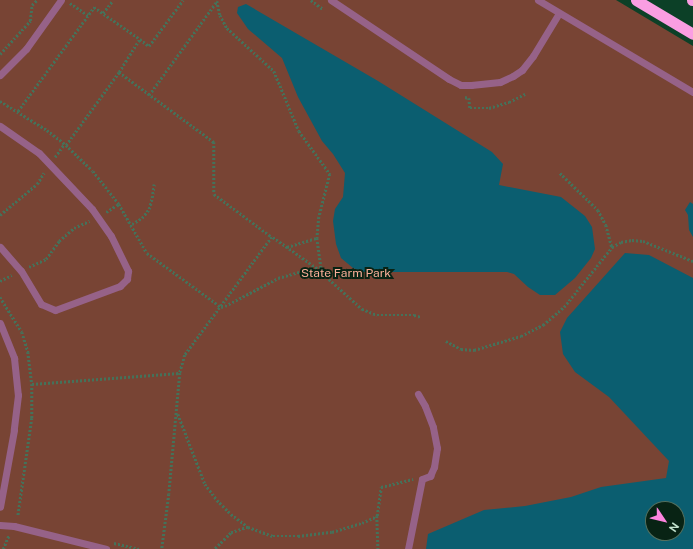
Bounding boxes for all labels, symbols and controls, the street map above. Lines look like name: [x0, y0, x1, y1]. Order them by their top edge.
park label: State Farm Park: [301, 267, 391, 281]
north arrow: [645, 501, 685, 541]
text: N: [667, 520, 681, 534]

